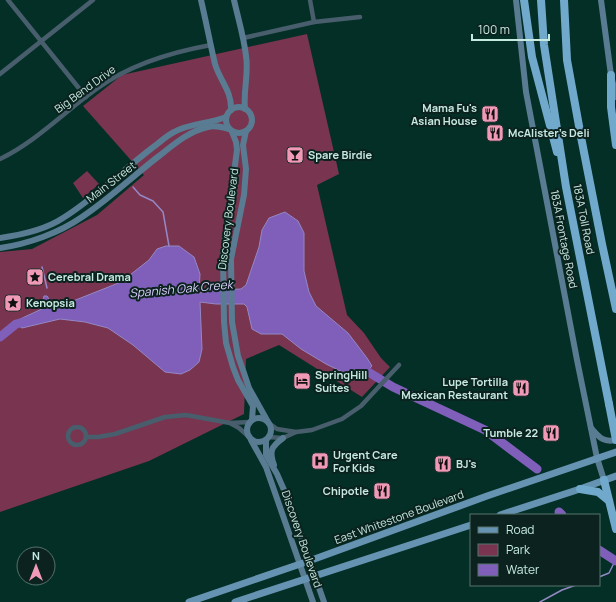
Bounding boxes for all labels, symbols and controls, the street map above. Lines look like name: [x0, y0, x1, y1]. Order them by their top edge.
scale bar: [472, 16, 549, 42]
text: 100 m: [478, 21, 510, 38]
street label: Big Bend Drive: [51, 61, 119, 116]
place label: Mama Fu's Asian House: [411, 100, 477, 128]
restaurant icon: Mama Fu's Asian House: [480, 104, 500, 124]
restaurant icon: McAlister's Deli: [485, 123, 505, 143]
place label: McAlister's Deli: [508, 125, 590, 140]
bar icon: Spare Birdie: [285, 145, 305, 165]
place label: Spare Birdie: [308, 147, 373, 162]
street label: Main Street: [83, 158, 139, 206]
street label: Discovery Boulevard: [214, 167, 241, 270]
street label: 183A Toll Road: [570, 182, 599, 255]
street label: 183A Frontage Road: [548, 188, 581, 289]
place icon: Cerebral Drama: [25, 267, 45, 287]
place label: Cerebral Drama: [48, 269, 131, 284]
water label: Spanish Oak Creek: [129, 275, 235, 301]
place icon: Kenopsia: [3, 293, 23, 313]
place label: Kenopsia: [26, 295, 75, 310]
place label: SpringHill Suites: [315, 367, 367, 395]
hotel icon: SpringHill Suites: [292, 371, 312, 391]
place label: Lupe Tortilla Mexican Restaurant: [401, 374, 508, 402]
restaurant icon: Lupe Tortilla Mexican Restaurant: [511, 378, 531, 398]
restaurant icon: Tumble 22: [541, 423, 561, 443]
place label: Tumble 22: [483, 425, 538, 440]
place label: Urgent Care For Kids: [333, 447, 398, 475]
hospital icon: Urgent Care For Kids: [310, 451, 330, 471]
restaurant icon: BJ's: [433, 454, 453, 474]
place label: BJ's: [456, 456, 476, 471]
restaurant icon: Chipotle: [372, 481, 392, 501]
place label: Chipotle: [323, 483, 369, 498]
street label: East Whitestone Boulevard: [332, 486, 466, 547]
street label: Discovery Boulevard: [279, 488, 326, 589]
legend: [470, 514, 600, 586]
text: Road: [506, 521, 534, 538]
text: Park: [506, 541, 531, 558]
north arrow: [16, 546, 56, 586]
text: N: [32, 548, 40, 563]
text: Water: [506, 561, 540, 578]

